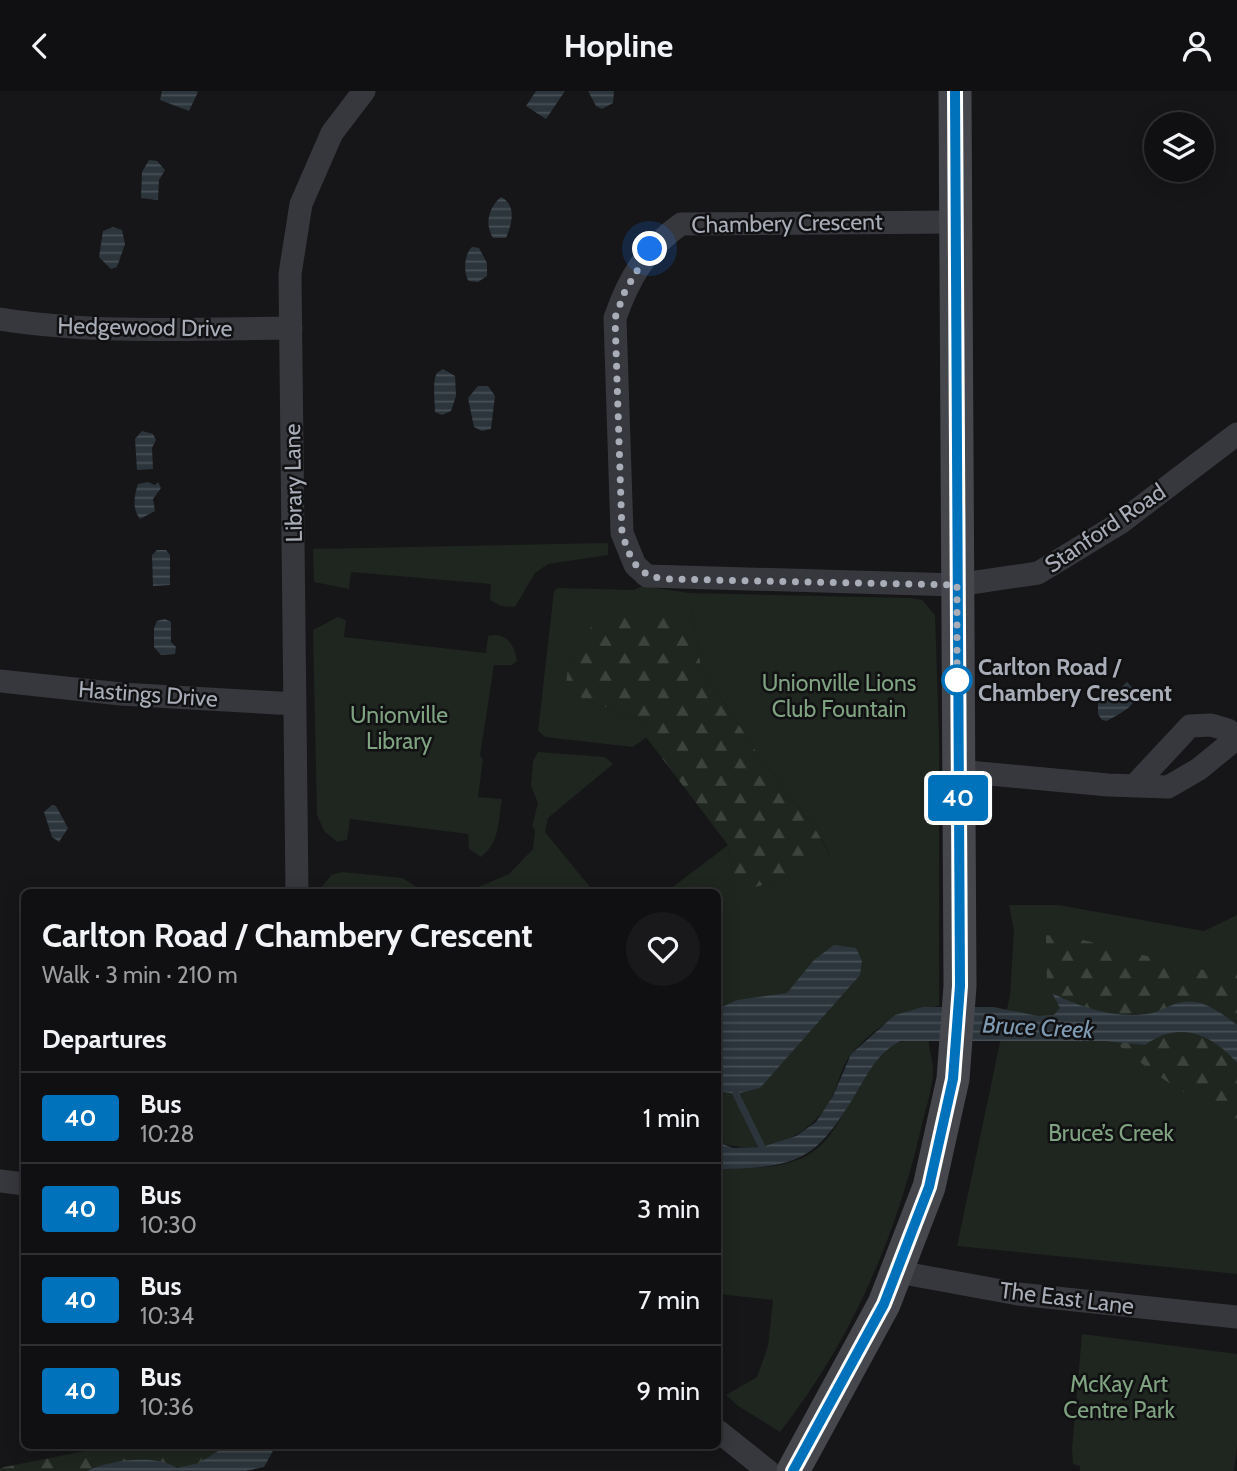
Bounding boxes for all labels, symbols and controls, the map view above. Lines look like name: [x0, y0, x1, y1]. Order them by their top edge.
text: Hopline: [564, 26, 673, 65]
icon: back: [21, 27, 59, 65]
icon: person: [1178, 27, 1216, 65]
map controls: [1144, 112, 1214, 182]
button: layers: [1144, 112, 1214, 182]
street label: Chambery Crescent: [691, 207, 883, 239]
your location: [632, 231, 667, 266]
street label: Hedgewood Drive: [57, 311, 233, 343]
street label: Library Lane: [278, 423, 308, 543]
street label: Stanford Road: [1039, 477, 1171, 579]
place label: Carlton Road / Chambery Crescent: [978, 653, 1172, 707]
marker: Carlton Road / Chambery Crescent: [942, 665, 972, 695]
park label: Unionville Lions Club Fountain: [762, 669, 916, 723]
street label: Hastings Drive: [77, 675, 219, 713]
park label: Unionville Library: [350, 701, 448, 755]
line badge: 40: [926, 775, 990, 821]
text: 40: [942, 783, 974, 812]
button: heart: [626, 912, 700, 986]
text: Carlton Road / Chambery Crescent: [42, 915, 533, 955]
text: Walk · 3 min · 210 m: [42, 961, 238, 989]
water label: Bruce Creek: [982, 1010, 1095, 1044]
text: Departures: [42, 1023, 166, 1055]
text: Bus: [140, 1088, 181, 1120]
text: 1 min: [643, 1102, 700, 1134]
text: 40: [65, 1103, 96, 1132]
park label: Bruce’s Creek: [1048, 1119, 1174, 1147]
text: 10:28: [140, 1120, 194, 1148]
text: Bus: [140, 1179, 181, 1211]
text: 3 min: [637, 1193, 700, 1225]
text: 40: [65, 1194, 96, 1223]
text: 10:30: [140, 1211, 197, 1239]
text: Bus: [140, 1270, 181, 1302]
street label: The East Lane: [998, 1276, 1136, 1320]
text: 7 min: [638, 1284, 700, 1316]
text: 40: [65, 1285, 96, 1314]
text: 10:34: [140, 1302, 194, 1330]
text: Bus: [140, 1361, 181, 1393]
park label: McKay Art Centre Park: [1063, 1370, 1175, 1424]
text: 9 min: [637, 1375, 700, 1407]
text: 40: [65, 1376, 96, 1405]
text: 10:36: [140, 1393, 194, 1421]

